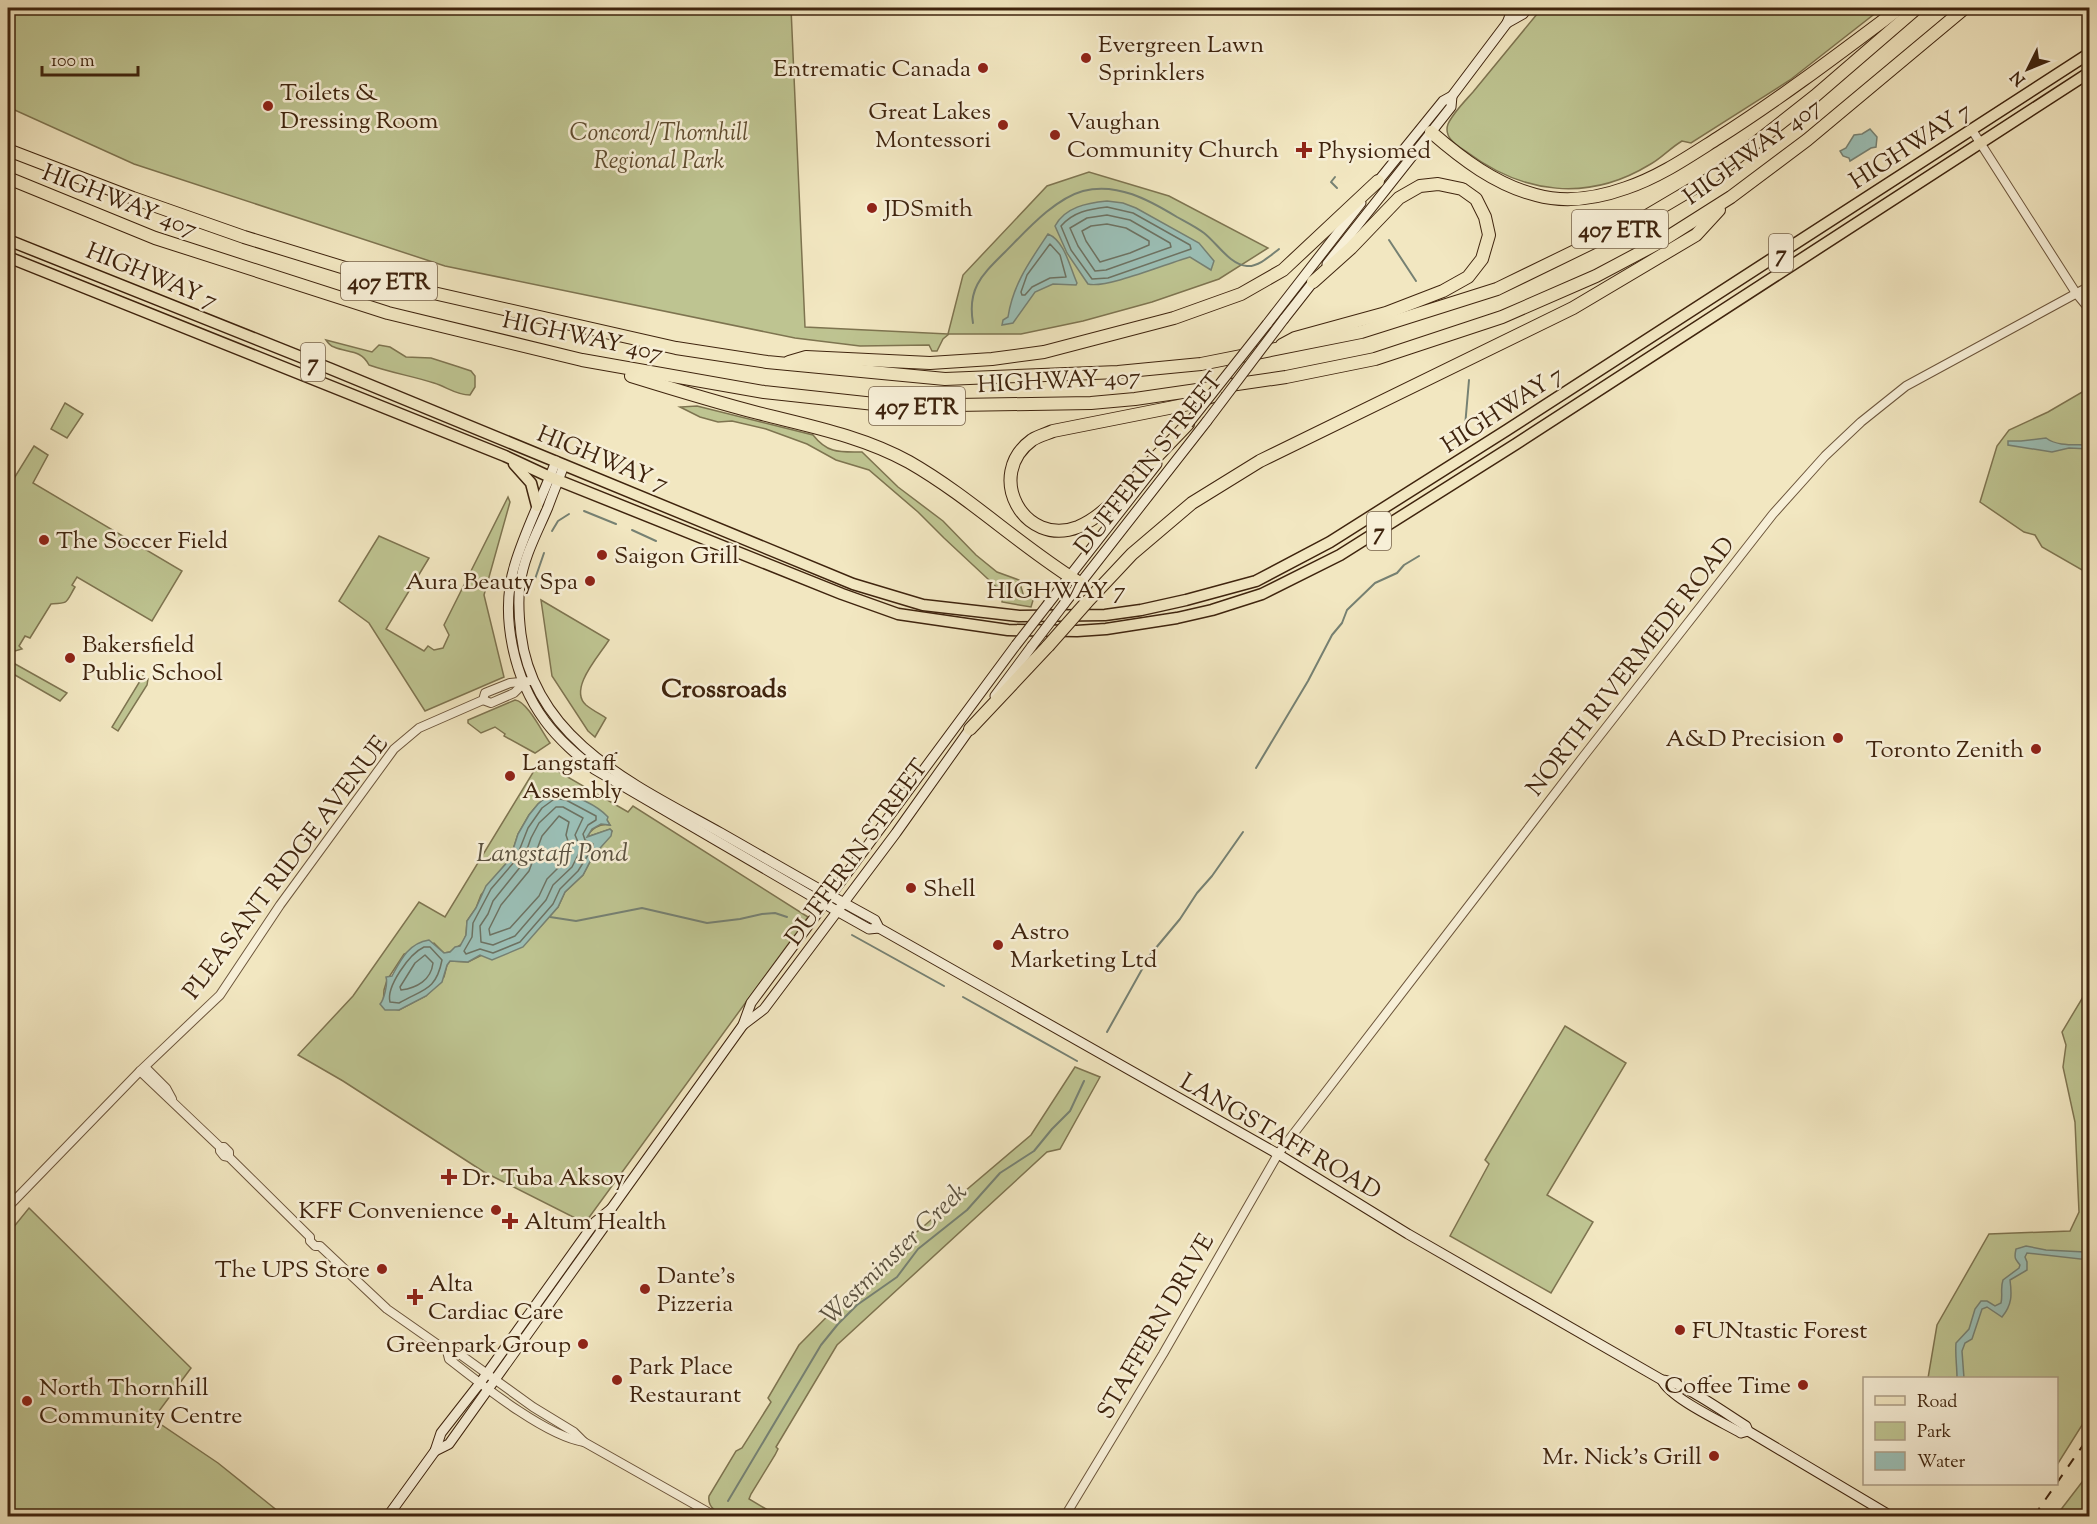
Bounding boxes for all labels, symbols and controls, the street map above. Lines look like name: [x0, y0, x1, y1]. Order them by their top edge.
place label: Evergreen Lawn Sprinklers: [1098, 29, 1264, 91]
scale bar: [42, 39, 138, 77]
north arrow: [1998, 39, 2058, 99]
text: 100 m: [51, 49, 95, 75]
marker: Evergreen Lawn Sprinklers: [1079, 51, 1093, 65]
place label: Entrematic Canada: [773, 53, 971, 87]
marker: Entrematic Canada: [976, 61, 990, 75]
text: N: [2006, 65, 2032, 90]
place label: Toilets & Dressing Room: [280, 77, 438, 139]
street label: HIGHWAY 407: [1677, 91, 1829, 214]
street label: HIGHWAY 7: [1844, 95, 1979, 199]
place label: Great Lakes Montessori: [868, 96, 991, 158]
marker: Toilets & Dressing Room: [261, 99, 275, 113]
place label: Vaughan Community Church: [1067, 106, 1279, 168]
park label: Concord/Thornhill Regional Park: [570, 117, 748, 179]
marker: Great Lakes Montessori: [996, 118, 1010, 132]
marker: Vaughan Community Church: [1048, 128, 1062, 142]
place label: Physiomed: [1318, 135, 1431, 169]
marker: Physiomed: [1295, 141, 1313, 159]
street label: HIGHWAY 407: [37, 157, 202, 247]
place label: JDSmith: [882, 193, 973, 227]
marker: JDSmith: [865, 201, 879, 215]
road number: 407 ETR: [1572, 210, 1668, 248]
road number: 7: [1769, 234, 1793, 272]
street label: HIGHWAY 7: [80, 235, 222, 319]
road number: 407 ETR: [341, 262, 437, 300]
street label: HIGHWAY 407: [499, 304, 666, 372]
road number: 7: [301, 343, 325, 381]
street label: HIGHWAY 7: [1436, 359, 1571, 463]
street label: HIGHWAY 407: [977, 361, 1142, 403]
street label: DUFFERIN STREET: [1067, 366, 1232, 563]
road number: 407 ETR: [869, 387, 965, 425]
street label: HIGHWAY 7: [531, 418, 673, 502]
road number: 7: [1367, 512, 1391, 550]
place label: The Soccer Field: [56, 525, 229, 559]
street label: NORTH RIVERMEDE ROAD: [1519, 530, 1744, 804]
marker: The Soccer Field: [37, 533, 51, 547]
place label: Saigon Grill: [614, 540, 739, 574]
marker: Saigon Grill: [595, 548, 609, 562]
place label: Aura Beauty Spa: [406, 566, 578, 600]
marker: Aura Beauty Spa: [583, 574, 597, 588]
street label: HIGHWAY 7: [987, 575, 1125, 609]
place label: Bakersfield Public School: [82, 629, 223, 691]
marker: Bakersfield Public School: [63, 651, 77, 665]
district label: Crossroads: [661, 672, 787, 709]
place label: A&D Precision: [1666, 723, 1826, 757]
street label: PLEASANT RIDGE AVENUE: [176, 729, 397, 1007]
marker: A&D Precision: [1831, 731, 1845, 745]
place label: Toronto Zenith: [1866, 734, 2024, 768]
marker: Toronto Zenith: [2029, 742, 2043, 756]
place label: Langstaff Assembly: [522, 747, 623, 809]
street label: DUFFERIN STREET: [778, 753, 937, 953]
marker: Langstaff Assembly: [503, 769, 517, 783]
water label: Langstaff Pond: [476, 836, 628, 873]
place label: Shell: [923, 873, 976, 907]
marker: Shell: [904, 881, 918, 895]
place label: Astro Marketing Ltd: [1010, 916, 1158, 978]
marker: Astro Marketing Ltd: [991, 938, 1005, 952]
street label: LANGSTAFF ROAD: [1173, 1066, 1387, 1209]
place label: Dr. Tuba Aksoy: [462, 1162, 625, 1196]
marker: Dr. Tuba Aksoy: [440, 1168, 458, 1186]
water label: Westminster Creek: [813, 1175, 976, 1334]
place label: KFF Convenience: [299, 1195, 484, 1229]
marker: KFF Convenience: [489, 1203, 503, 1217]
place label: Altum Health: [524, 1206, 667, 1240]
marker: Altum Health: [501, 1212, 519, 1230]
street label: STAFFERN DRIVE: [1090, 1228, 1224, 1426]
place label: The UPS Store: [215, 1254, 370, 1288]
place label: Dante's Pizzeria: [657, 1260, 735, 1322]
marker: The UPS Store: [375, 1262, 389, 1276]
place label: Alta Cardiac Care: [428, 1268, 564, 1330]
marker: Dante's Pizzeria: [638, 1282, 652, 1296]
marker: Alta Cardiac Care: [406, 1288, 424, 1306]
place label: FUNtastic Forest: [1692, 1315, 1867, 1349]
marker: FUNtastic Forest: [1673, 1323, 1687, 1337]
place label: Greenpark Group: [386, 1329, 571, 1363]
marker: Greenpark Group: [576, 1337, 590, 1351]
place label: Park Place Restaurant: [629, 1351, 741, 1413]
place label: Coffee Time: [1664, 1370, 1791, 1404]
place label: North Thornhill Community Centre: [39, 1372, 242, 1434]
marker: Park Place Restaurant: [610, 1373, 624, 1387]
legend: [1863, 1377, 2058, 1485]
marker: Coffee Time: [1796, 1378, 1810, 1392]
text: Road: [1917, 1390, 1957, 1416]
marker: North Thornhill Community Centre: [20, 1394, 34, 1408]
text: Park: [1917, 1420, 1952, 1446]
place label: Mr. Nick's Grill: [1542, 1441, 1702, 1475]
marker: Mr. Nick's Grill: [1707, 1449, 1721, 1463]
text: Water: [1917, 1450, 1966, 1476]

